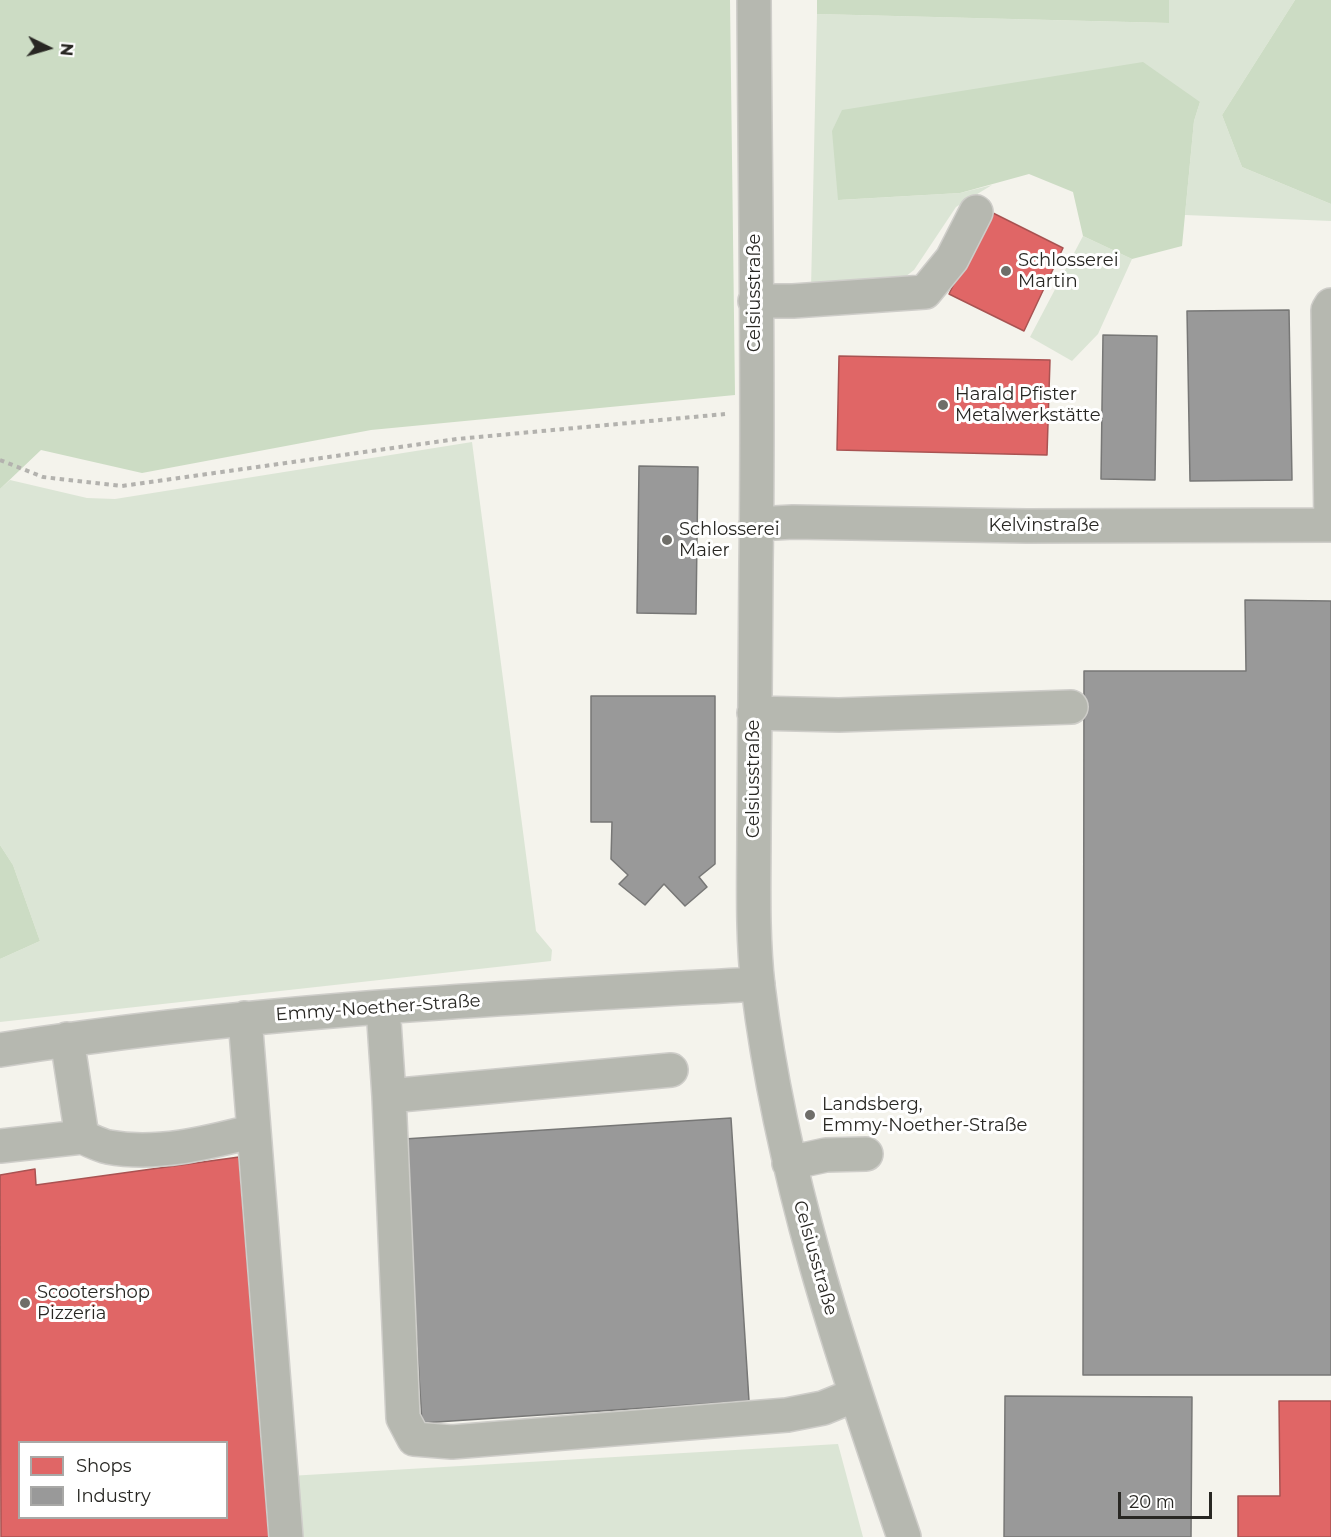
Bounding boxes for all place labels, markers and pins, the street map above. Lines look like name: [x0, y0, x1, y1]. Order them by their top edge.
place label: Schlosserei Martin: [1018, 250, 1119, 292]
marker: Schlosserei Martin: [999, 264, 1013, 278]
place label: Harald Pfister Metalwerkstätte: [955, 384, 1101, 426]
marker: Harald Pfister Metalwerkstätte: [936, 398, 950, 412]
place label: Schlosserei Maier: [679, 519, 780, 562]
marker: Schlosserei Maier: [660, 533, 674, 547]
place label: Landsberg, Emmy-Noether-Straße: [822, 1094, 1027, 1136]
marker: Landsberg, Emmy-Noether-Straße: [803, 1108, 817, 1122]
place label: Scootershop Pizzeria: [37, 1282, 150, 1324]
marker: Scootershop Pizzeria: [18, 1296, 32, 1310]

